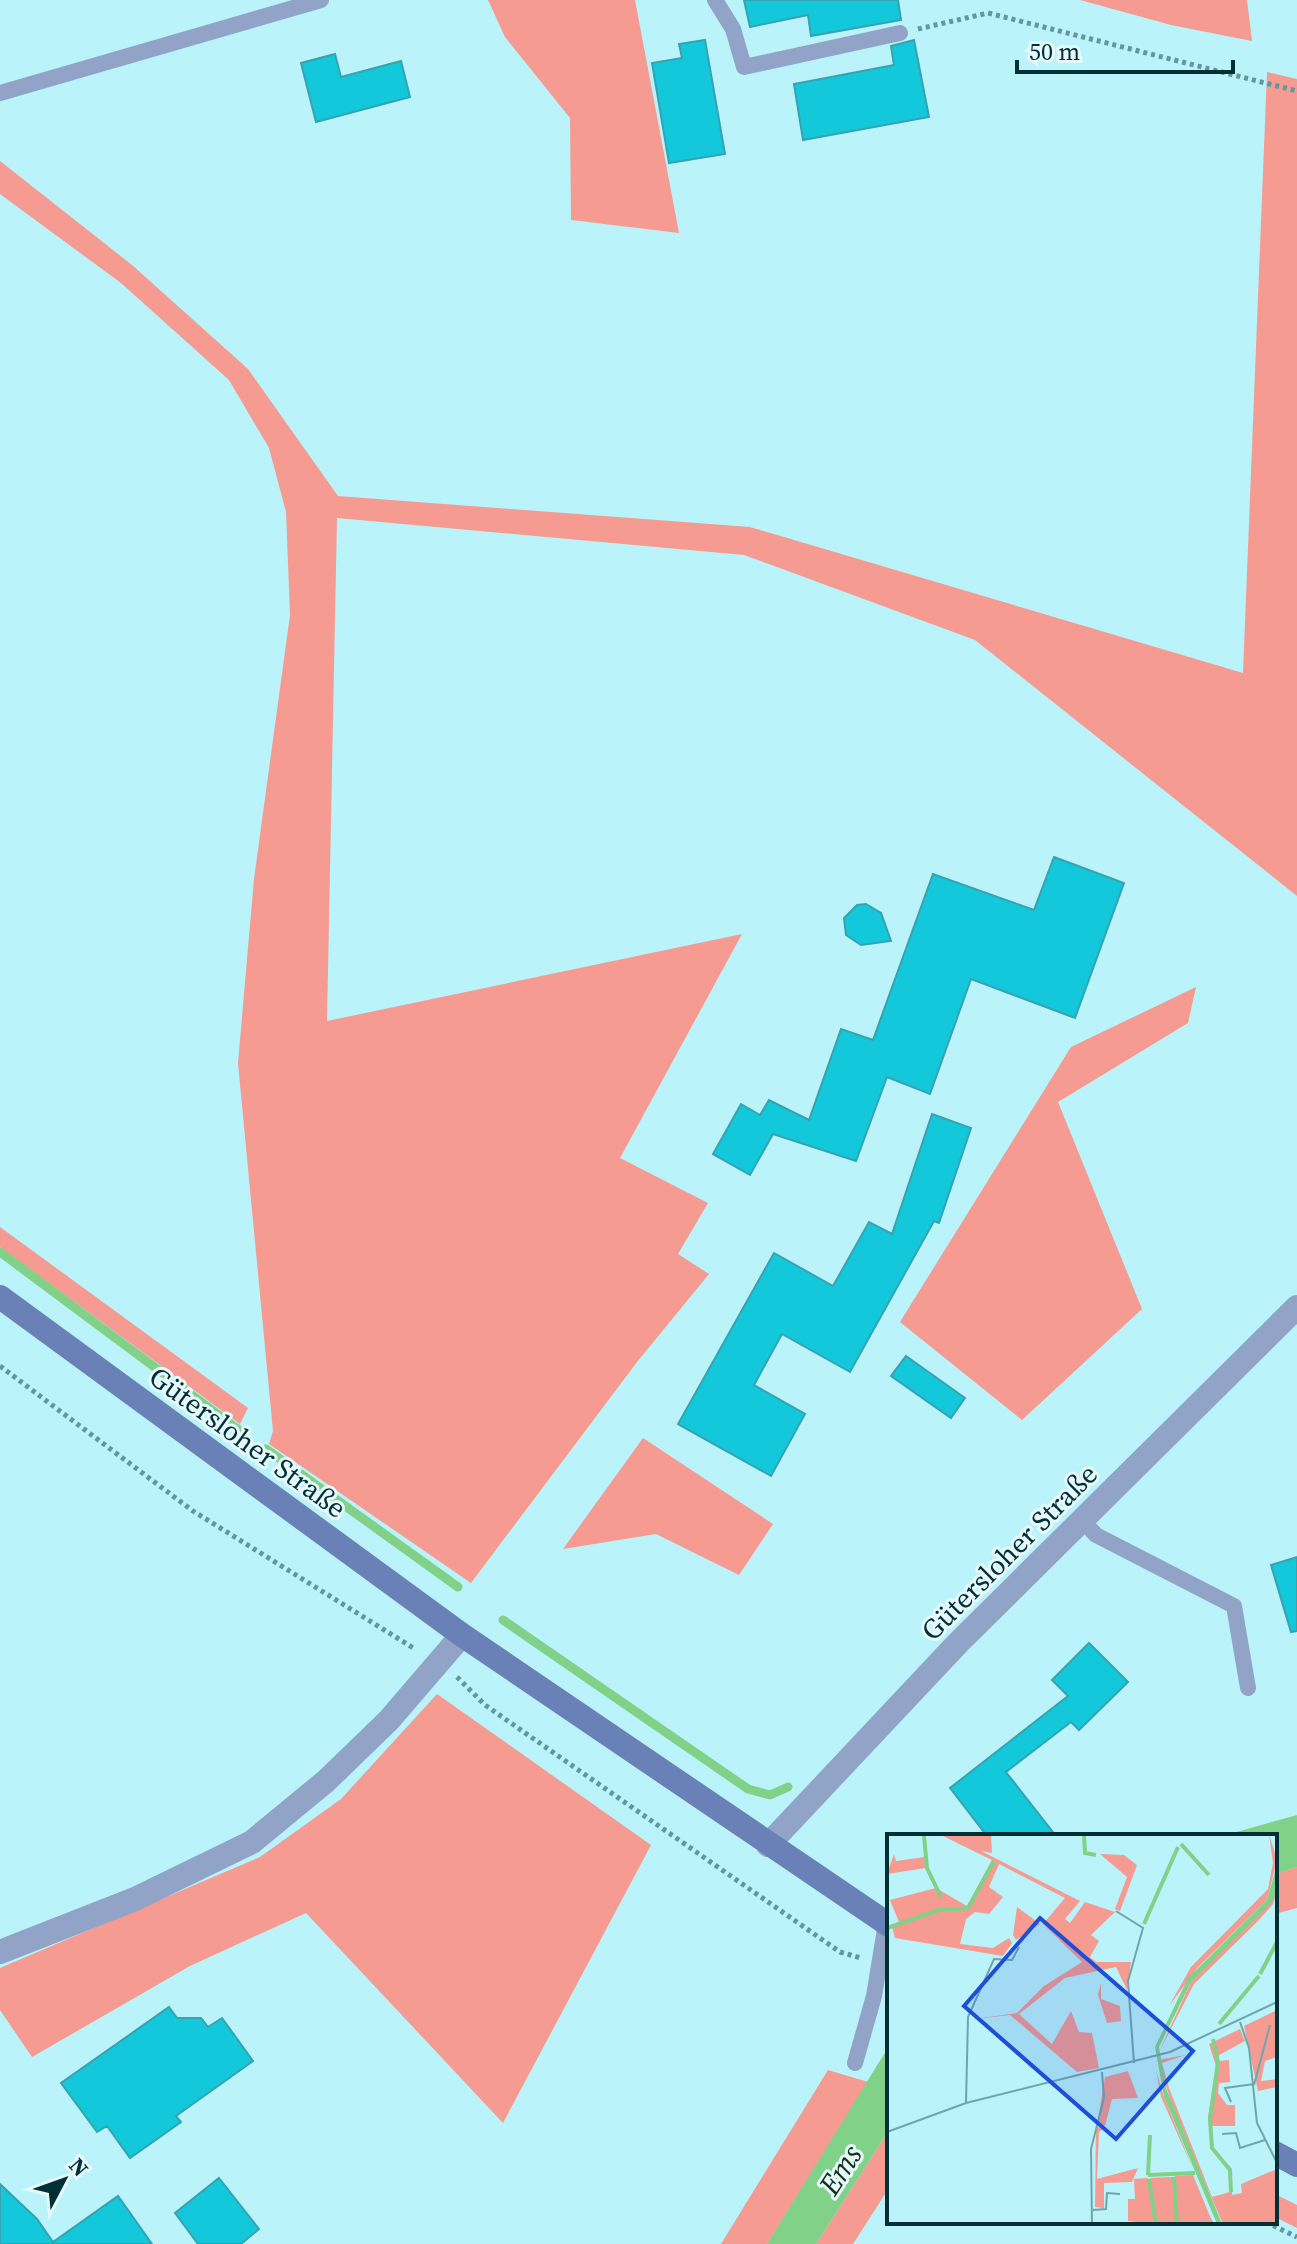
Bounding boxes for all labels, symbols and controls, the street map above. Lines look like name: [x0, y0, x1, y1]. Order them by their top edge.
scale bar: [1017, 24, 1233, 74]
text: 50 m: [1029, 35, 1080, 68]
street label: Gütersloher Straße: [142, 1358, 354, 1526]
street label: Gütersloher Straße: [912, 1455, 1106, 1649]
inset map: [887, 1834, 1277, 2224]
water label: Ems: [808, 2137, 871, 2204]
north arrow: [24, 2140, 104, 2220]
text: N: [63, 2151, 96, 2183]

